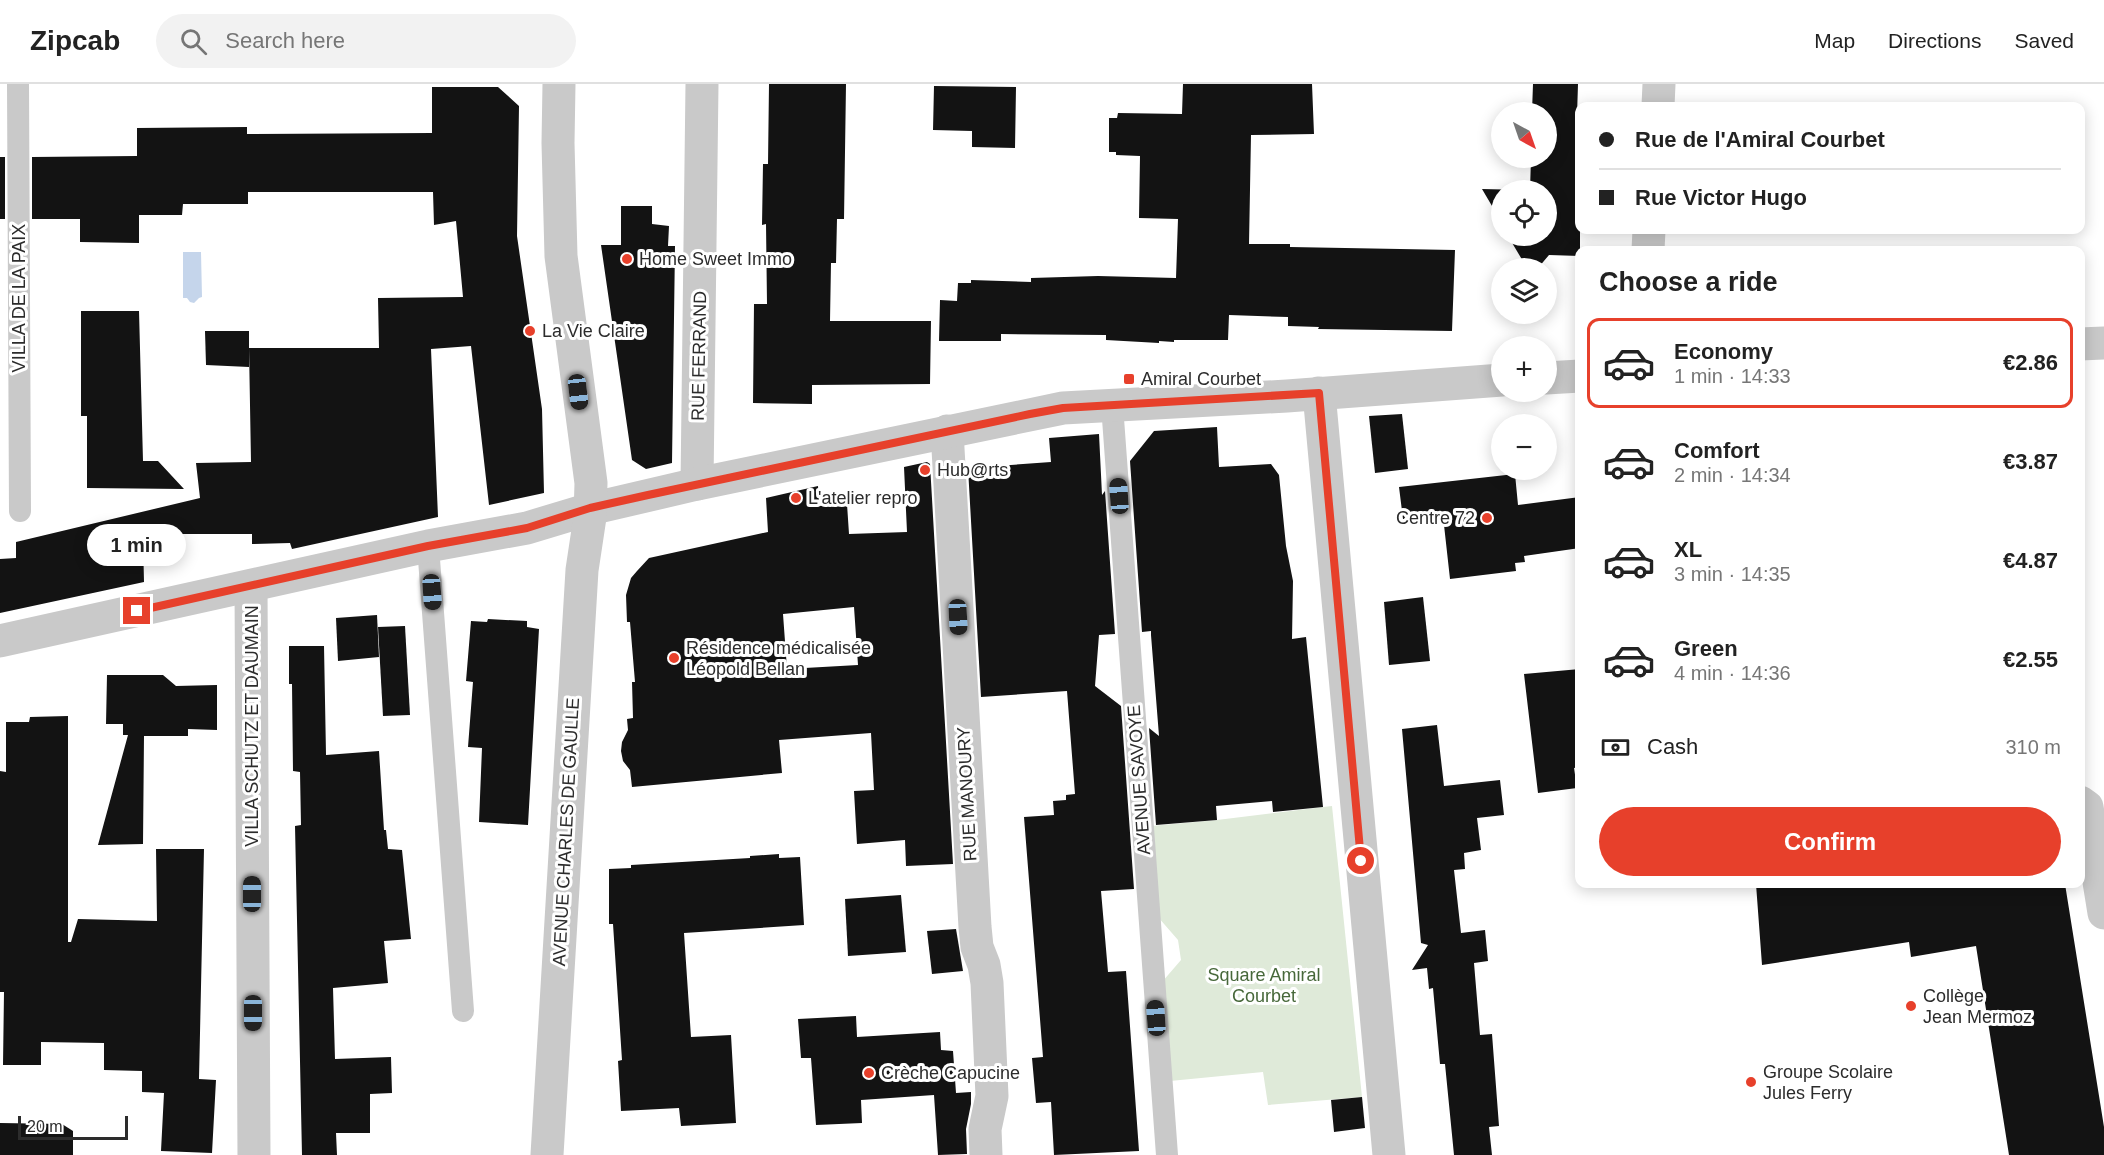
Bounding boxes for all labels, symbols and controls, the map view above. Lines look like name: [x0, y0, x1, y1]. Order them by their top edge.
search box: [156, 14, 576, 68]
text: Zipcab: [30, 25, 120, 56]
icon: search: [177, 25, 210, 58]
text: Search here: [225, 28, 345, 53]
text: Map: [1814, 29, 1855, 52]
text: Directions: [1888, 29, 1981, 52]
text: Saved: [2014, 29, 2074, 52]
north arrow: [1491, 102, 1557, 168]
map controls: [1491, 102, 1557, 480]
text: Rue de l'Amiral Courbet: [1635, 127, 1885, 152]
button: locate: [1491, 180, 1557, 246]
text: Rue Victor Hugo: [1635, 185, 1807, 210]
street label: VILLA DE LA PAIX: [9, 224, 29, 372]
place label: Home Sweet Immo: [639, 249, 792, 269]
marker: Home Sweet Immo: [620, 252, 634, 266]
button: layers: [1491, 258, 1557, 324]
text: Choose a ride: [1599, 267, 1778, 297]
street label: RUE FERRAND: [688, 291, 710, 421]
place label: La Vie Claire: [542, 321, 645, 341]
marker: La Vie Claire: [523, 324, 537, 338]
button: +: [1491, 336, 1557, 402]
icon: car: [1602, 336, 1656, 390]
text: Economy: [1674, 339, 1773, 364]
text: €2.86: [2003, 350, 2058, 375]
text: 1 min · 14:33: [1674, 365, 1791, 387]
place label: Amiral Courbet: [1141, 369, 1261, 389]
marker: Amiral Courbet: [1122, 372, 1136, 386]
car: [567, 373, 589, 411]
button: −: [1491, 414, 1557, 480]
icon: car: [1602, 435, 1656, 489]
text: Comfort: [1674, 438, 1760, 463]
text: €3.87: [2003, 449, 2058, 474]
place label: Hub@rts: [937, 460, 1008, 480]
marker: Hub@rts: [918, 463, 932, 477]
text: 2 min · 14:34: [1674, 464, 1791, 486]
car: [1109, 477, 1129, 515]
place label: L'atelier repro: [808, 488, 918, 508]
marker: L'atelier repro: [789, 491, 803, 505]
place label: Centre 72: [1396, 508, 1475, 528]
marker: Centre 72: [1480, 511, 1494, 525]
callout: 1 min: [88, 524, 186, 566]
text: 1 min: [110, 534, 163, 556]
icon: car: [1602, 534, 1656, 588]
text: XL: [1674, 537, 1702, 562]
text: €4.87: [2003, 548, 2058, 573]
text: 3 min · 14:35: [1674, 563, 1791, 585]
car: [422, 573, 442, 611]
route end: [123, 597, 150, 624]
car: [948, 599, 968, 635]
street label: VILLA SCHUTZ ET DAUMAIN: [242, 605, 262, 847]
icon: car: [1602, 633, 1656, 687]
text: Green: [1674, 636, 1738, 661]
place label: Résidence médicalisée Léopold Bellan: [686, 638, 871, 679]
text: €2.55: [2003, 647, 2058, 672]
marker: Résidence médicalisée Léopold Bellan: [667, 651, 681, 665]
text: 4 min · 14:36: [1674, 662, 1791, 684]
street label: AVENUE CHARLES DE GAULLE: [549, 697, 583, 967]
street label: AVENUE SAVOYE: [1124, 704, 1154, 856]
street label: RUE MANOURY: [953, 726, 981, 862]
icon: cash: [1599, 731, 1632, 764]
text: Cash: [1647, 734, 1698, 759]
text: 310 m: [2005, 736, 2061, 758]
button: Confirm: [1599, 807, 2061, 876]
route start: [1347, 847, 1374, 874]
car: [243, 876, 261, 912]
park label: Square Amiral Courbet: [1207, 965, 1321, 1006]
place label: Collège Jean Mermoz: [1923, 986, 2032, 1027]
car: [244, 995, 262, 1031]
car: [1146, 999, 1166, 1037]
marker: Collège Jean Mermoz: [1904, 999, 1918, 1013]
place label: Groupe Scolaire Jules Ferry: [1763, 1062, 1893, 1103]
place label: Crèche Capucine: [881, 1063, 1020, 1083]
marker: Crèche Capucine: [862, 1066, 876, 1080]
marker: Groupe Scolaire Jules Ferry: [1744, 1075, 1758, 1089]
scale bar: [18, 1113, 128, 1140]
text: 20 m: [27, 1118, 63, 1135]

